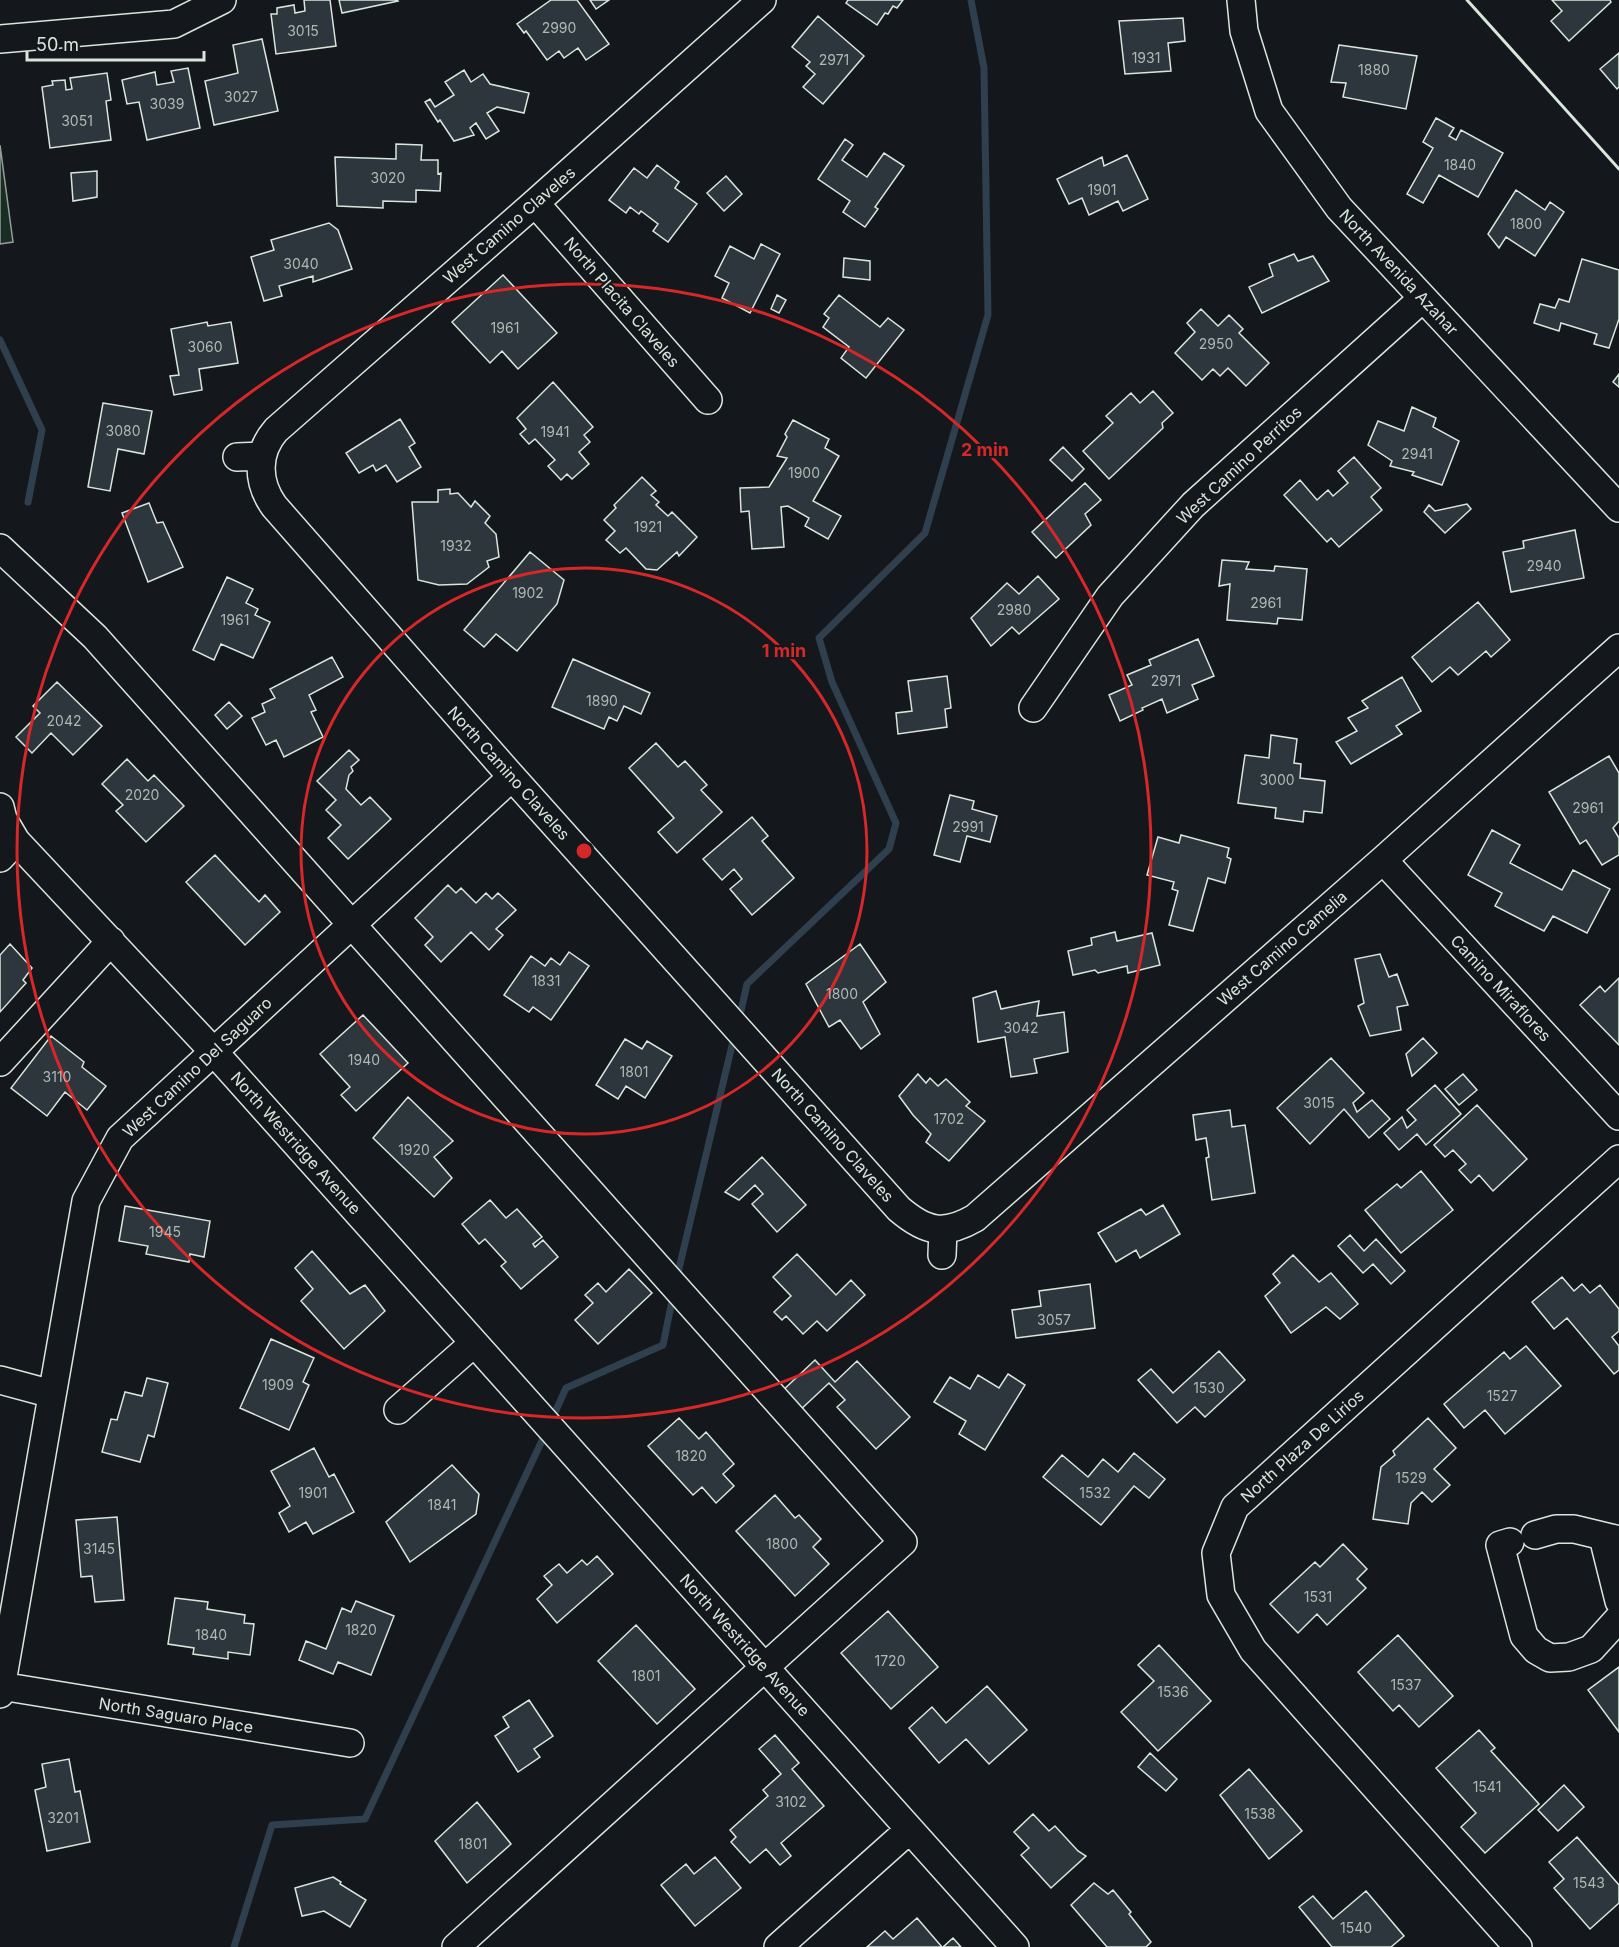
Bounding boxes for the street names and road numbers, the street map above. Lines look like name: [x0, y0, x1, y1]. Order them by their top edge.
street label: West Camino Claveles: [439, 162, 579, 288]
street label: North Avenida Azahar: [1335, 205, 1463, 339]
street label: North Placita Claveles: [560, 233, 684, 371]
street label: West Camino Perritos: [1172, 402, 1306, 528]
street label: North Camino Claveles: [444, 702, 574, 844]
street label: West Camino Camelia: [1213, 886, 1351, 1010]
street label: Camino Miraflores: [1447, 931, 1555, 1045]
street label: West Camino Del Saguaro: [118, 993, 276, 1141]
street label: North Camino Claveles: [768, 1064, 898, 1206]
street label: North Westridge Avenue: [227, 1068, 365, 1218]
street label: North Plaza De Lirios: [1236, 1385, 1368, 1507]
street label: North Westridge Avenue: [676, 1570, 814, 1720]
street label: North Saguaro Place: [97, 1693, 255, 1737]

